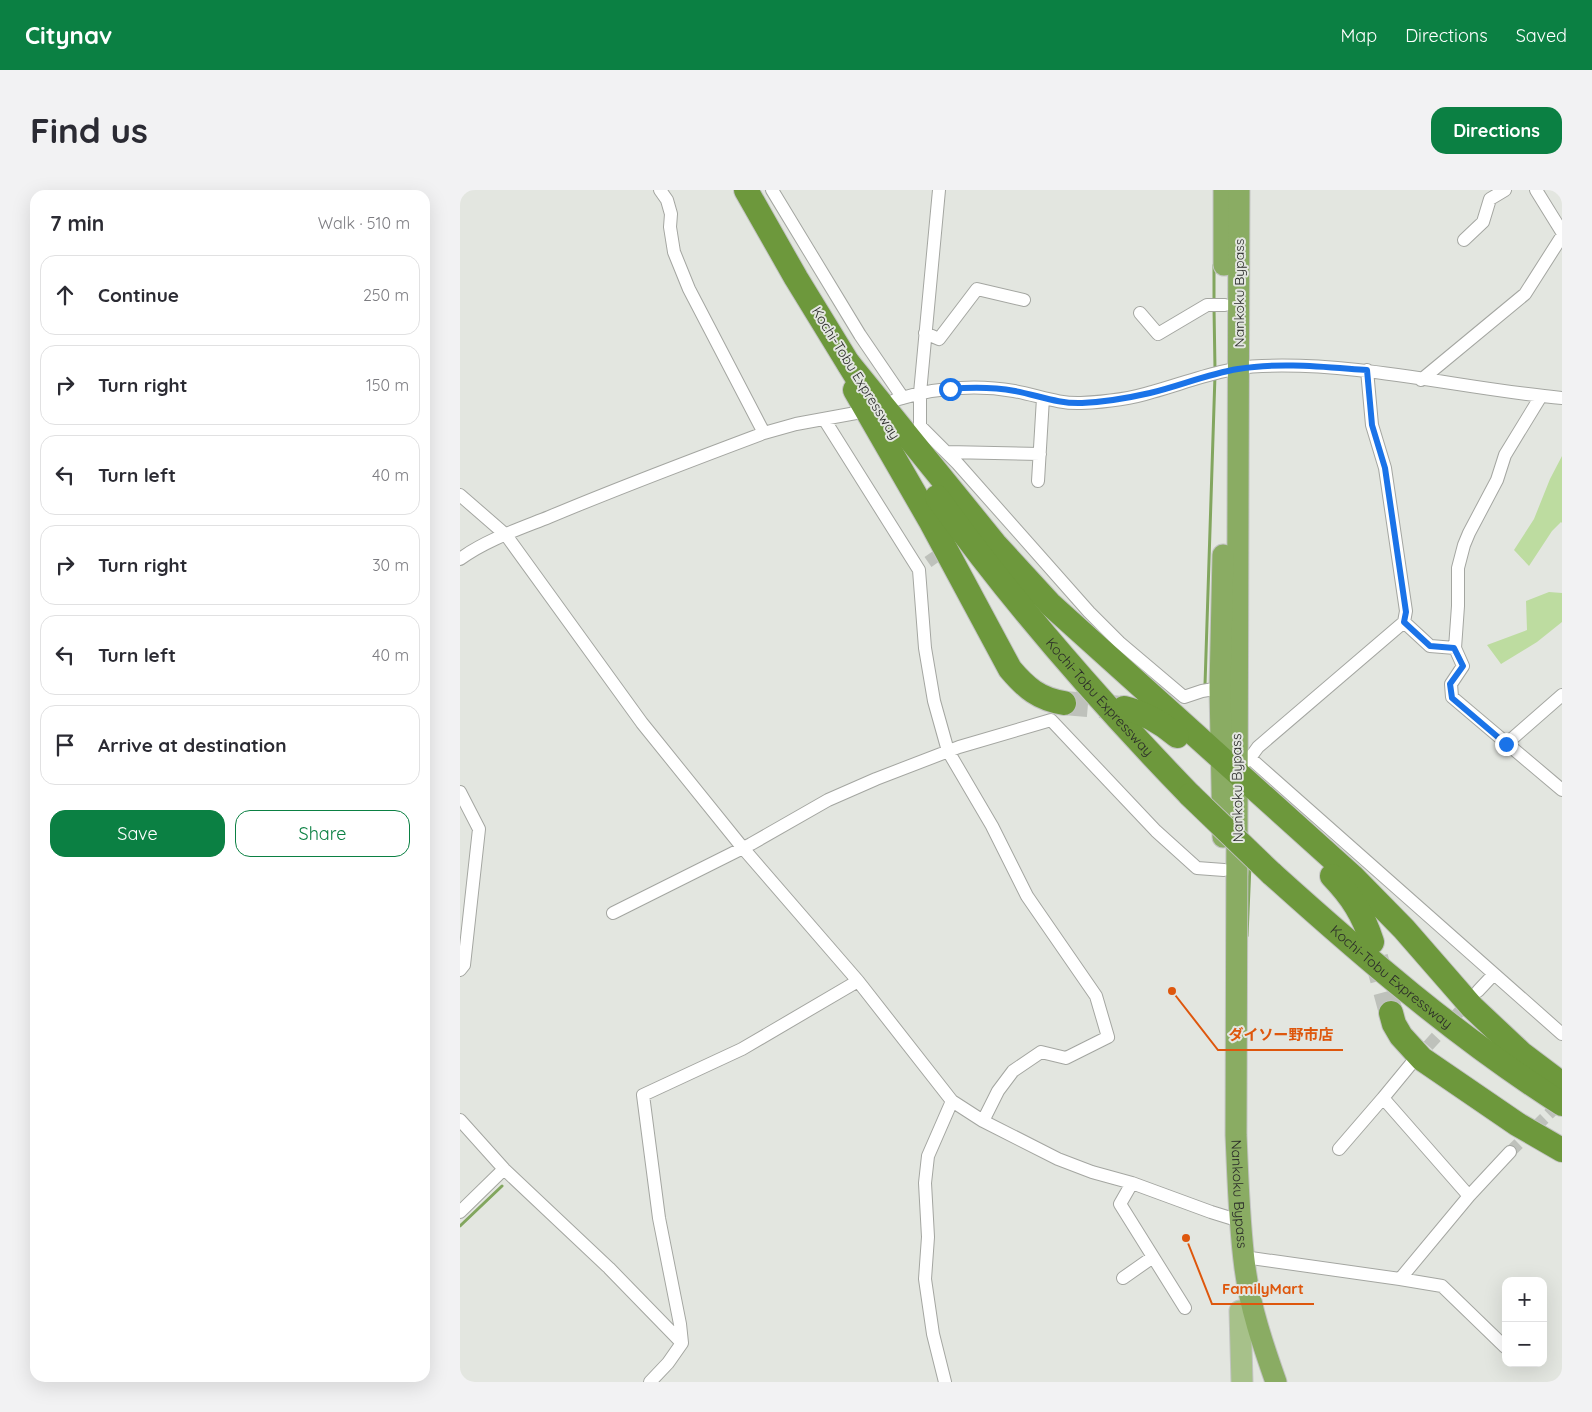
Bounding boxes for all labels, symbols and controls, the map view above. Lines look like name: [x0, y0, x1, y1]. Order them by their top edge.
text: Citynav: [25, 20, 112, 50]
text: Map: [1340, 24, 1377, 47]
text: Directions: [1405, 24, 1488, 47]
text: Saved: [1516, 24, 1567, 47]
button: Directions: [1431, 107, 1562, 154]
text: Find us: [30, 108, 148, 152]
text: 7 min: [50, 210, 104, 236]
text: Walk · 510 m: [318, 213, 410, 233]
street label: Nankoku Bypass: [1230, 239, 1248, 347]
icon: ahead: [51, 281, 79, 309]
text: Continue: [98, 283, 179, 307]
text: 250 m: [363, 285, 409, 305]
street label: Kochi-Tobu Expressway: [808, 303, 904, 443]
icon: right: [51, 371, 79, 399]
text: Turn right: [98, 373, 187, 397]
text: 150 m: [366, 375, 409, 395]
route start: [939, 378, 962, 401]
icon: left: [51, 461, 79, 489]
text: Turn left: [98, 463, 176, 487]
text: 40 m: [372, 465, 409, 485]
icon: right: [51, 551, 79, 579]
text: Turn right: [98, 553, 187, 577]
text: 30 m: [372, 555, 409, 575]
street label: Kochi-Tobu Expressway: [1042, 634, 1157, 760]
icon: left: [51, 641, 79, 669]
text: Turn left: [98, 643, 176, 667]
text: 40 m: [372, 645, 409, 665]
icon: arrive: [51, 731, 79, 759]
text: Arrive at destination: [98, 733, 287, 757]
street label: Nankoku Bypass: [1227, 733, 1247, 843]
route end: [1495, 733, 1518, 756]
button: Save: [50, 810, 225, 857]
button: Share: [235, 810, 410, 857]
street label: Kochi-Tobu Expressway: [1327, 921, 1456, 1032]
callout: ダイソー野市店: [1218, 1020, 1343, 1050]
text: ダイソー野市店: [1228, 1025, 1334, 1044]
street label: Nankoku Bypass: [1227, 1139, 1252, 1249]
callout: FamilyMart: [1212, 1274, 1314, 1304]
map controls: [1502, 1277, 1547, 1367]
button: +: [1502, 1277, 1547, 1322]
text: FamilyMart: [1222, 1279, 1304, 1298]
button: −: [1502, 1322, 1547, 1367]

